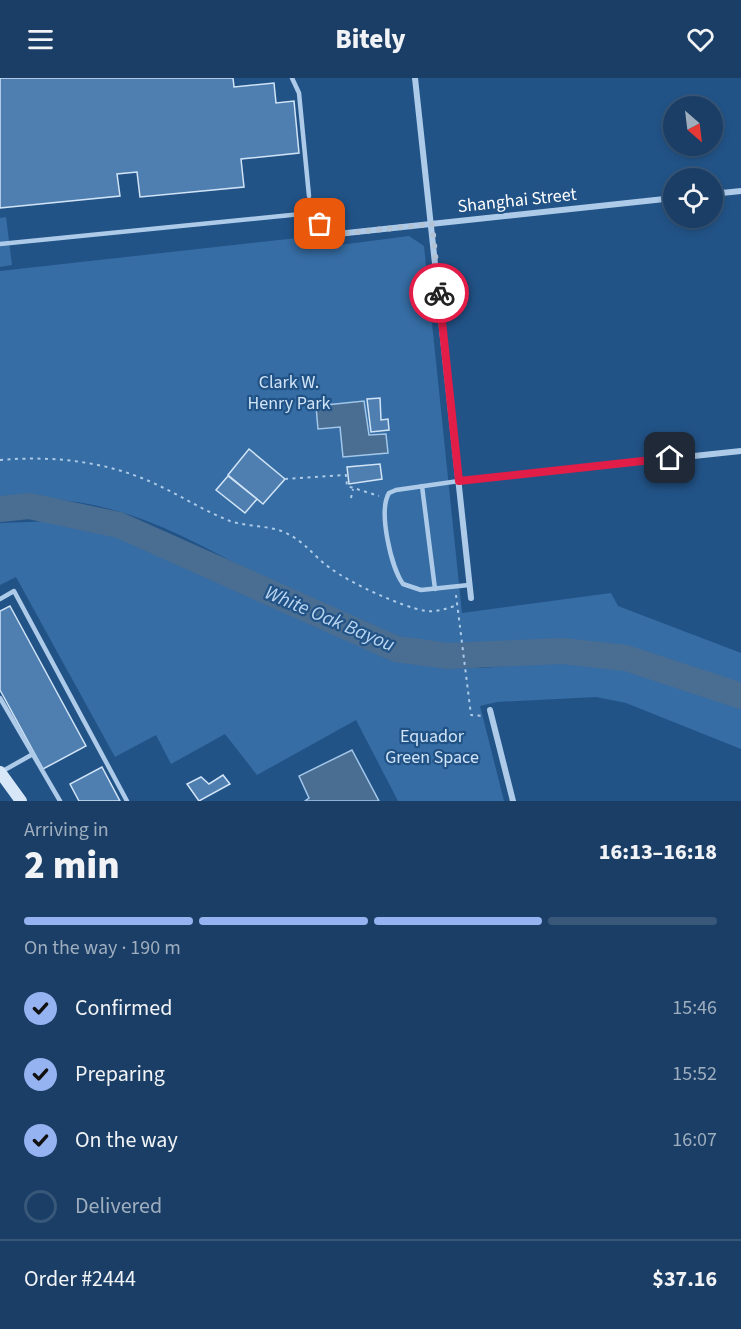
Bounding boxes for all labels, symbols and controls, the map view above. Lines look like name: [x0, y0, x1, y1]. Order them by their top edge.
text: Bitely: [335, 20, 406, 59]
icon: menu: [24, 23, 57, 56]
icon: heart: [684, 23, 717, 56]
north arrow: [663, 96, 723, 156]
map controls: [663, 96, 723, 228]
button: locate: [663, 168, 723, 228]
street label: Shanghai Street: [456, 182, 578, 219]
pin: [294, 198, 345, 249]
icon: bag: [303, 207, 336, 240]
courier: [409, 263, 469, 323]
icon: bike: [423, 277, 456, 310]
park label: Clark W. Henry Park: [248, 370, 331, 416]
pin: [644, 432, 695, 483]
icon: home: [653, 441, 686, 474]
water label: White Oak Bayou: [260, 579, 399, 659]
park label: Equador Green Space: [385, 724, 479, 770]
text: Arriving in: [24, 816, 109, 844]
text: 16:13–16:18: [599, 836, 717, 868]
text: 2 min: [24, 838, 120, 894]
text: On the way · 190 m: [24, 934, 181, 962]
icon: check: [24, 992, 57, 1025]
text: Confirmed: [75, 992, 172, 1024]
text: 15:46: [672, 994, 717, 1022]
icon: check: [24, 1058, 57, 1091]
text: Preparing: [75, 1058, 165, 1090]
text: 15:52: [672, 1060, 717, 1088]
icon: check: [24, 1124, 57, 1157]
text: On the way: [75, 1124, 178, 1156]
text: 16:07: [672, 1126, 717, 1154]
text: Delivered: [75, 1190, 162, 1222]
text: Order #2444: [24, 1263, 136, 1295]
text: $37.16: [652, 1263, 717, 1295]

